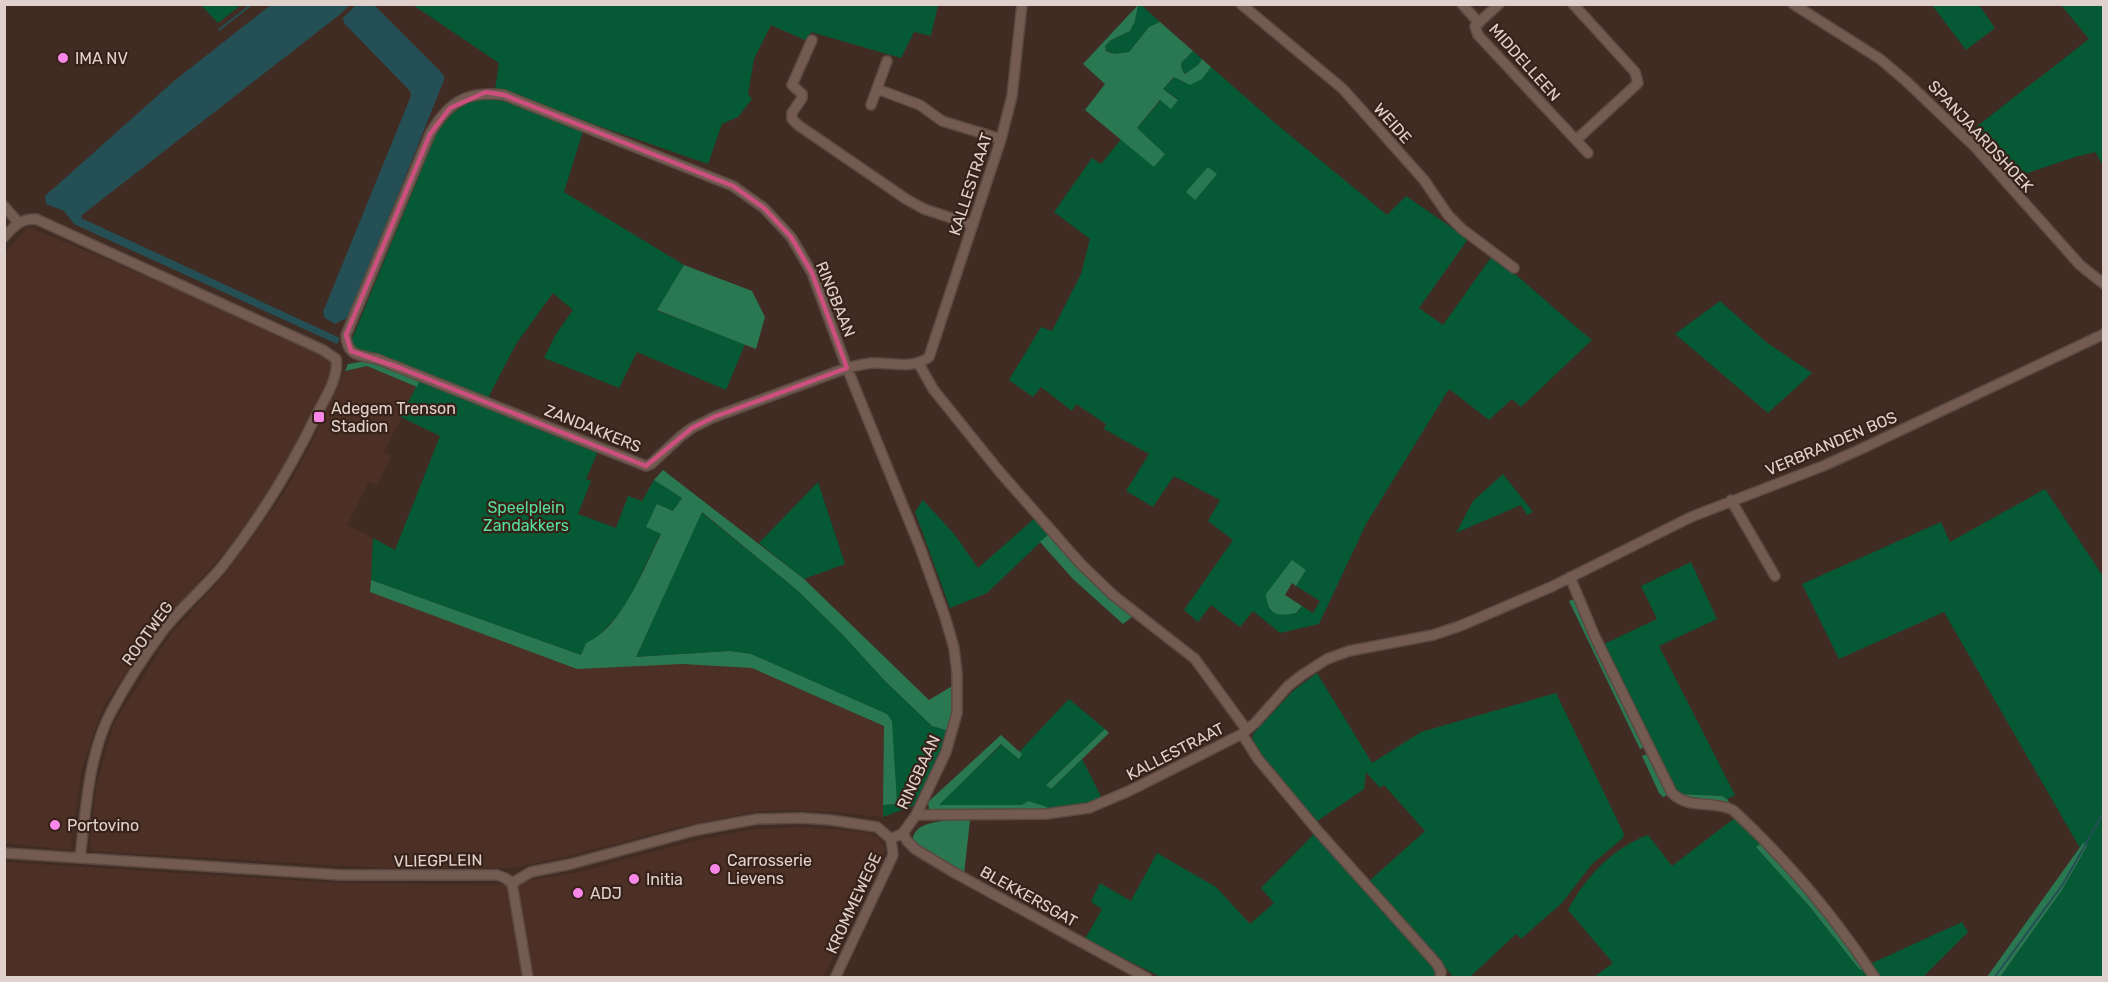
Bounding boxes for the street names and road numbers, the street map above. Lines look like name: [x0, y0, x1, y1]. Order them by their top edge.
street label: MIDDELLEEN: [1485, 20, 1564, 105]
street label: SPANJAARDSHOEK: [1924, 77, 2038, 196]
street label: WEIDE: [1370, 99, 1416, 147]
street label: KALLESTRAAT: [945, 130, 996, 238]
street label: RINGBAAN: [812, 259, 859, 340]
street label: ZANDAKKERS: [542, 400, 644, 456]
street label: VERBRANDEN BOS: [1763, 407, 1900, 480]
street label: ROOTWEG: [118, 598, 177, 669]
street label: KALLESTRAAT: [1123, 719, 1227, 784]
street label: RINGBAAN: [893, 732, 944, 812]
street label: VLIEGPLEIN: [393, 850, 483, 871]
street label: KROMMEWEGE: [822, 850, 885, 957]
street label: BLEKKERSGAT: [977, 862, 1081, 931]

